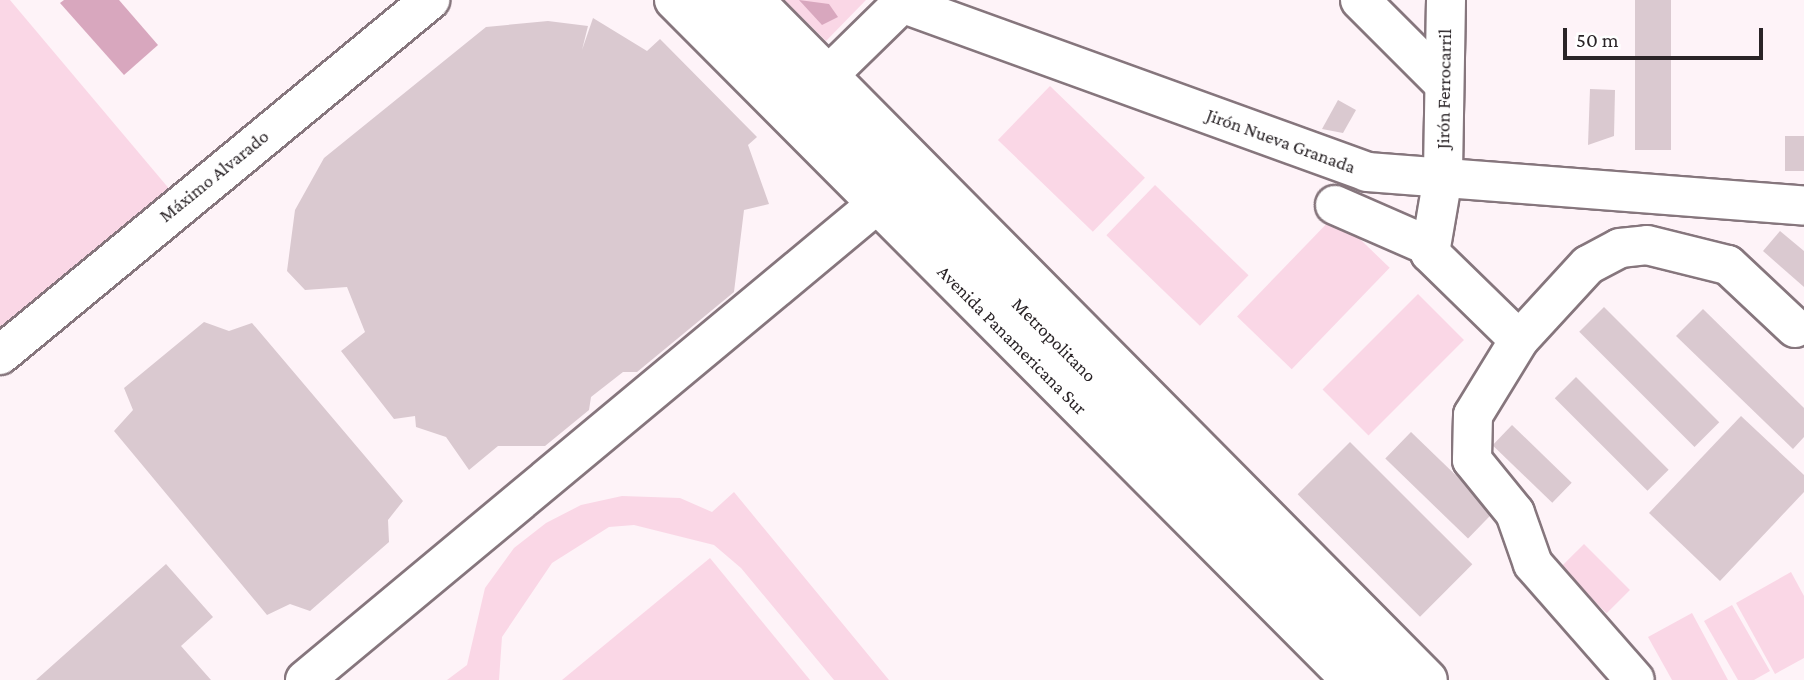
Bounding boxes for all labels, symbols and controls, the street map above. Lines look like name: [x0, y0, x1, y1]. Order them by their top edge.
scale bar: [1566, 14, 1766, 58]
text: 50 m: [1576, 28, 1619, 52]
street label: Jirón Ferrocarril: [1432, 29, 1456, 149]
street label: Jirón Nueva Granada: [1203, 103, 1359, 179]
street label: Máximo Alvarado: [155, 125, 273, 227]
street label: Avenida Panamericana Sur: [932, 260, 1092, 420]
street label: Metropolitano: [1007, 293, 1101, 387]

